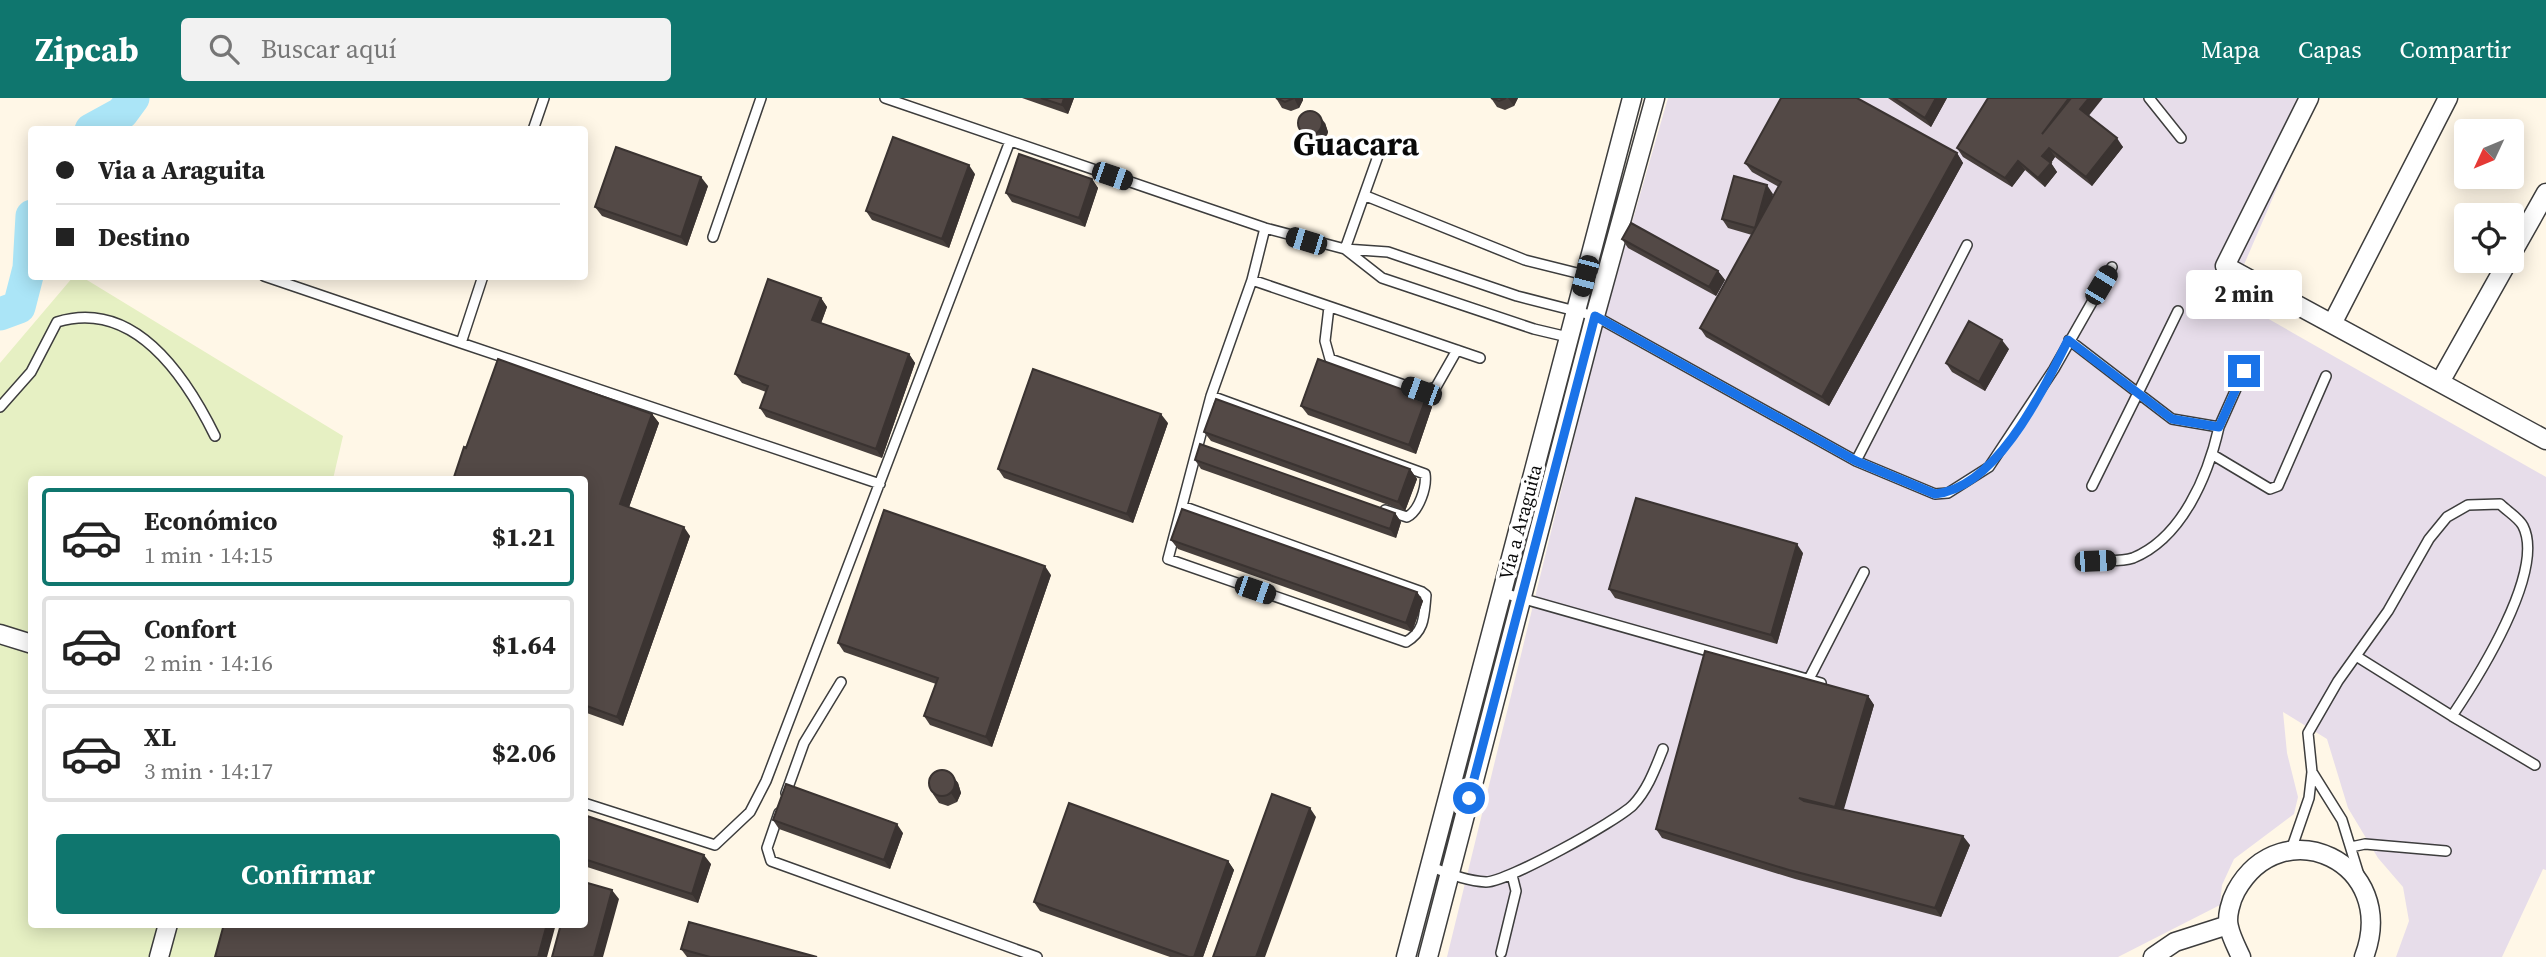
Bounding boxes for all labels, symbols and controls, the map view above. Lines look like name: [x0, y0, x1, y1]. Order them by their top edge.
search box: [181, 18, 671, 81]
text: Zipcab: [35, 27, 139, 72]
icon: search: [205, 30, 243, 68]
text: Buscar aquí: [261, 31, 396, 67]
text: Mapa: [2201, 33, 2260, 66]
text: Capas: [2298, 33, 2362, 66]
text: Compartir: [2400, 33, 2511, 66]
north arrow: [2454, 119, 2524, 189]
map controls: [2454, 119, 2524, 273]
district label: Guacara: [1293, 121, 1419, 166]
text: Via a Araguita: [98, 152, 265, 188]
car: [1089, 159, 1136, 193]
button: locate: [2454, 203, 2524, 273]
text: Destino: [98, 219, 190, 255]
car: [1283, 225, 1330, 257]
car: [1570, 253, 1601, 299]
car: [2082, 262, 2121, 308]
callout: 2 min: [2186, 270, 2302, 318]
text: 2 min: [2214, 278, 2274, 310]
route end: [2228, 355, 2260, 387]
car: [1398, 374, 1445, 408]
street label: Via a Araguita: [1492, 461, 1548, 583]
text: Económico: [144, 503, 277, 539]
icon: car: [60, 506, 123, 569]
text: $1.21: [492, 519, 556, 555]
text: 1 min · 14:15: [144, 539, 273, 571]
car: [2074, 550, 2117, 572]
car: [1232, 573, 1279, 607]
text: Confort: [144, 611, 236, 647]
icon: car: [60, 614, 123, 677]
text: $1.64: [492, 627, 556, 663]
text: 2 min · 14:16: [144, 647, 273, 679]
text: XL: [144, 719, 176, 755]
icon: car: [60, 722, 123, 785]
text: $2.06: [492, 735, 556, 771]
text: 3 min · 14:17: [144, 755, 273, 787]
route start: [1453, 782, 1485, 814]
button: Confirmar: [56, 834, 560, 914]

